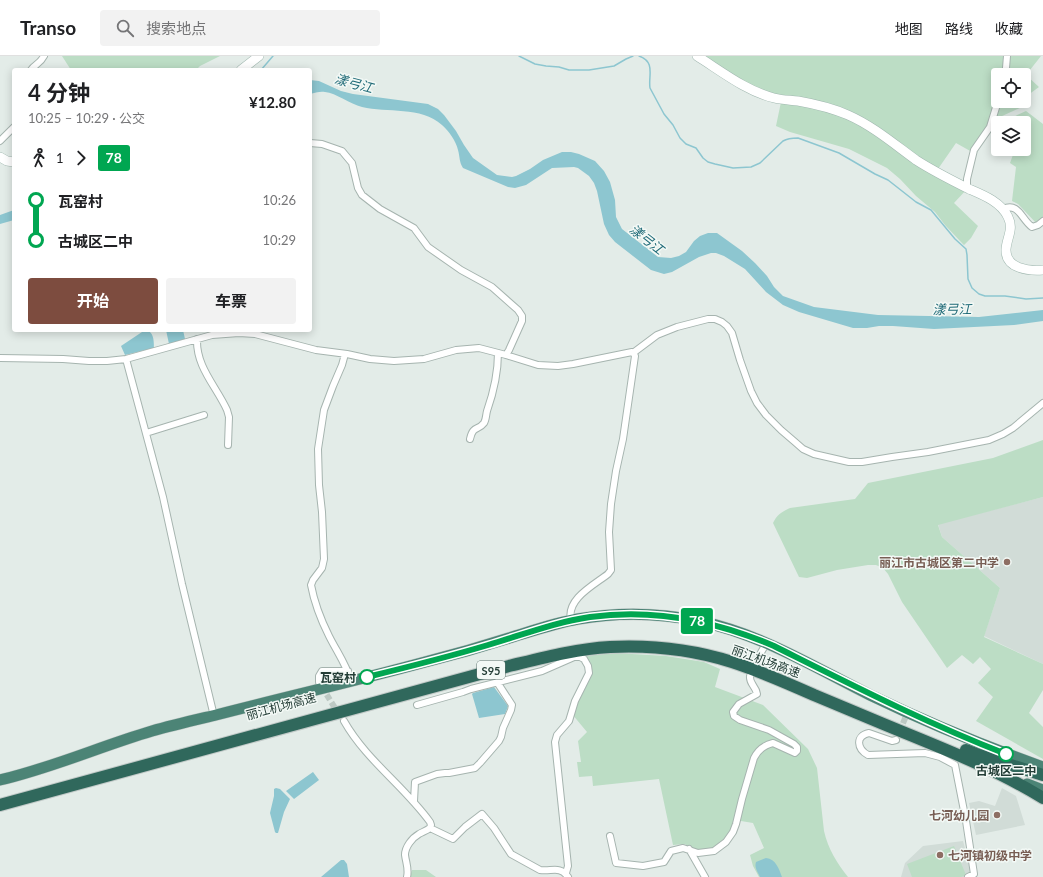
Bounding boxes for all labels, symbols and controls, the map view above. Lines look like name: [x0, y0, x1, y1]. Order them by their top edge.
search box: [100, 10, 380, 46]
text: Transo: [20, 16, 76, 39]
icon: search: [114, 17, 136, 39]
text: 搜索地点: [146, 19, 206, 37]
text: 地图: [895, 20, 923, 37]
text: 路线: [945, 20, 973, 37]
text: 收藏: [995, 20, 1023, 37]
map controls: [991, 68, 1031, 156]
button: locate: [991, 68, 1031, 108]
water label: 漾弓江: [333, 70, 377, 96]
text: 4 分钟: [28, 79, 90, 106]
text: ¥12.80: [249, 93, 296, 111]
text: 10:25 – 10:29 · 公交: [28, 110, 145, 126]
button: layers: [991, 116, 1031, 156]
icon: walk: [28, 147, 50, 169]
icon: forward: [70, 147, 92, 169]
text: 78: [106, 149, 122, 166]
text: 1: [56, 150, 64, 166]
text: 瓦窑村: [58, 192, 103, 210]
text: 10:26: [263, 192, 296, 208]
water label: 漾弓江: [627, 221, 669, 259]
text: 古城区二中: [58, 232, 133, 250]
text: 10:29: [263, 232, 296, 248]
button: 开始: [28, 278, 158, 324]
button: 车票: [166, 278, 296, 324]
water label: 漾弓江: [932, 301, 974, 317]
place label: 丽江市古城区第二中学: [879, 555, 999, 570]
marker: 丽江市古城区第二中学: [1002, 557, 1012, 567]
line badge: 78: [679, 608, 715, 634]
text: 78: [689, 612, 705, 629]
street label: 丽江机场高速: [730, 642, 802, 680]
road number: S95: [477, 661, 505, 679]
marker: 瓦窑村: [359, 669, 375, 685]
place label: 瓦窑村: [320, 670, 356, 685]
street label: 丽江机场高速: [244, 689, 318, 723]
marker: 古城区二中: [998, 746, 1014, 762]
place label: 古城区二中: [976, 763, 1036, 778]
place label: 七河幼儿园: [929, 808, 989, 823]
marker: 七河幼儿园: [992, 810, 1002, 820]
place label: 七河镇初级中学: [948, 848, 1032, 863]
marker: 七河镇初级中学: [935, 850, 945, 860]

